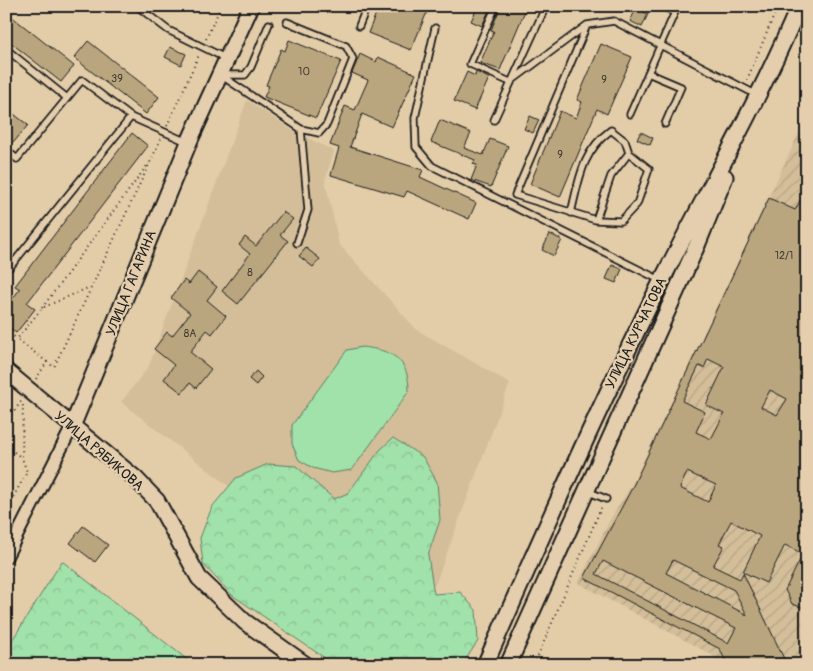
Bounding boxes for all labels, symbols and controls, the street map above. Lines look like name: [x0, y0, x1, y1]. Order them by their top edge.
house number: 10: [298, 65, 310, 78]
house number: 39: [111, 72, 123, 85]
house number: 9: [601, 73, 607, 86]
house number: 9: [557, 148, 563, 161]
street label: УЛИЦА ГАГАРИНА: [102, 228, 160, 338]
house number: 12/1: [775, 249, 793, 262]
house number: 8: [247, 266, 253, 279]
street label: УЛИЦА КУРЧАТОВА: [602, 275, 670, 391]
house number: 8А: [184, 327, 196, 340]
street label: УЛИЦА РЯБИКОВА: [51, 407, 147, 495]

